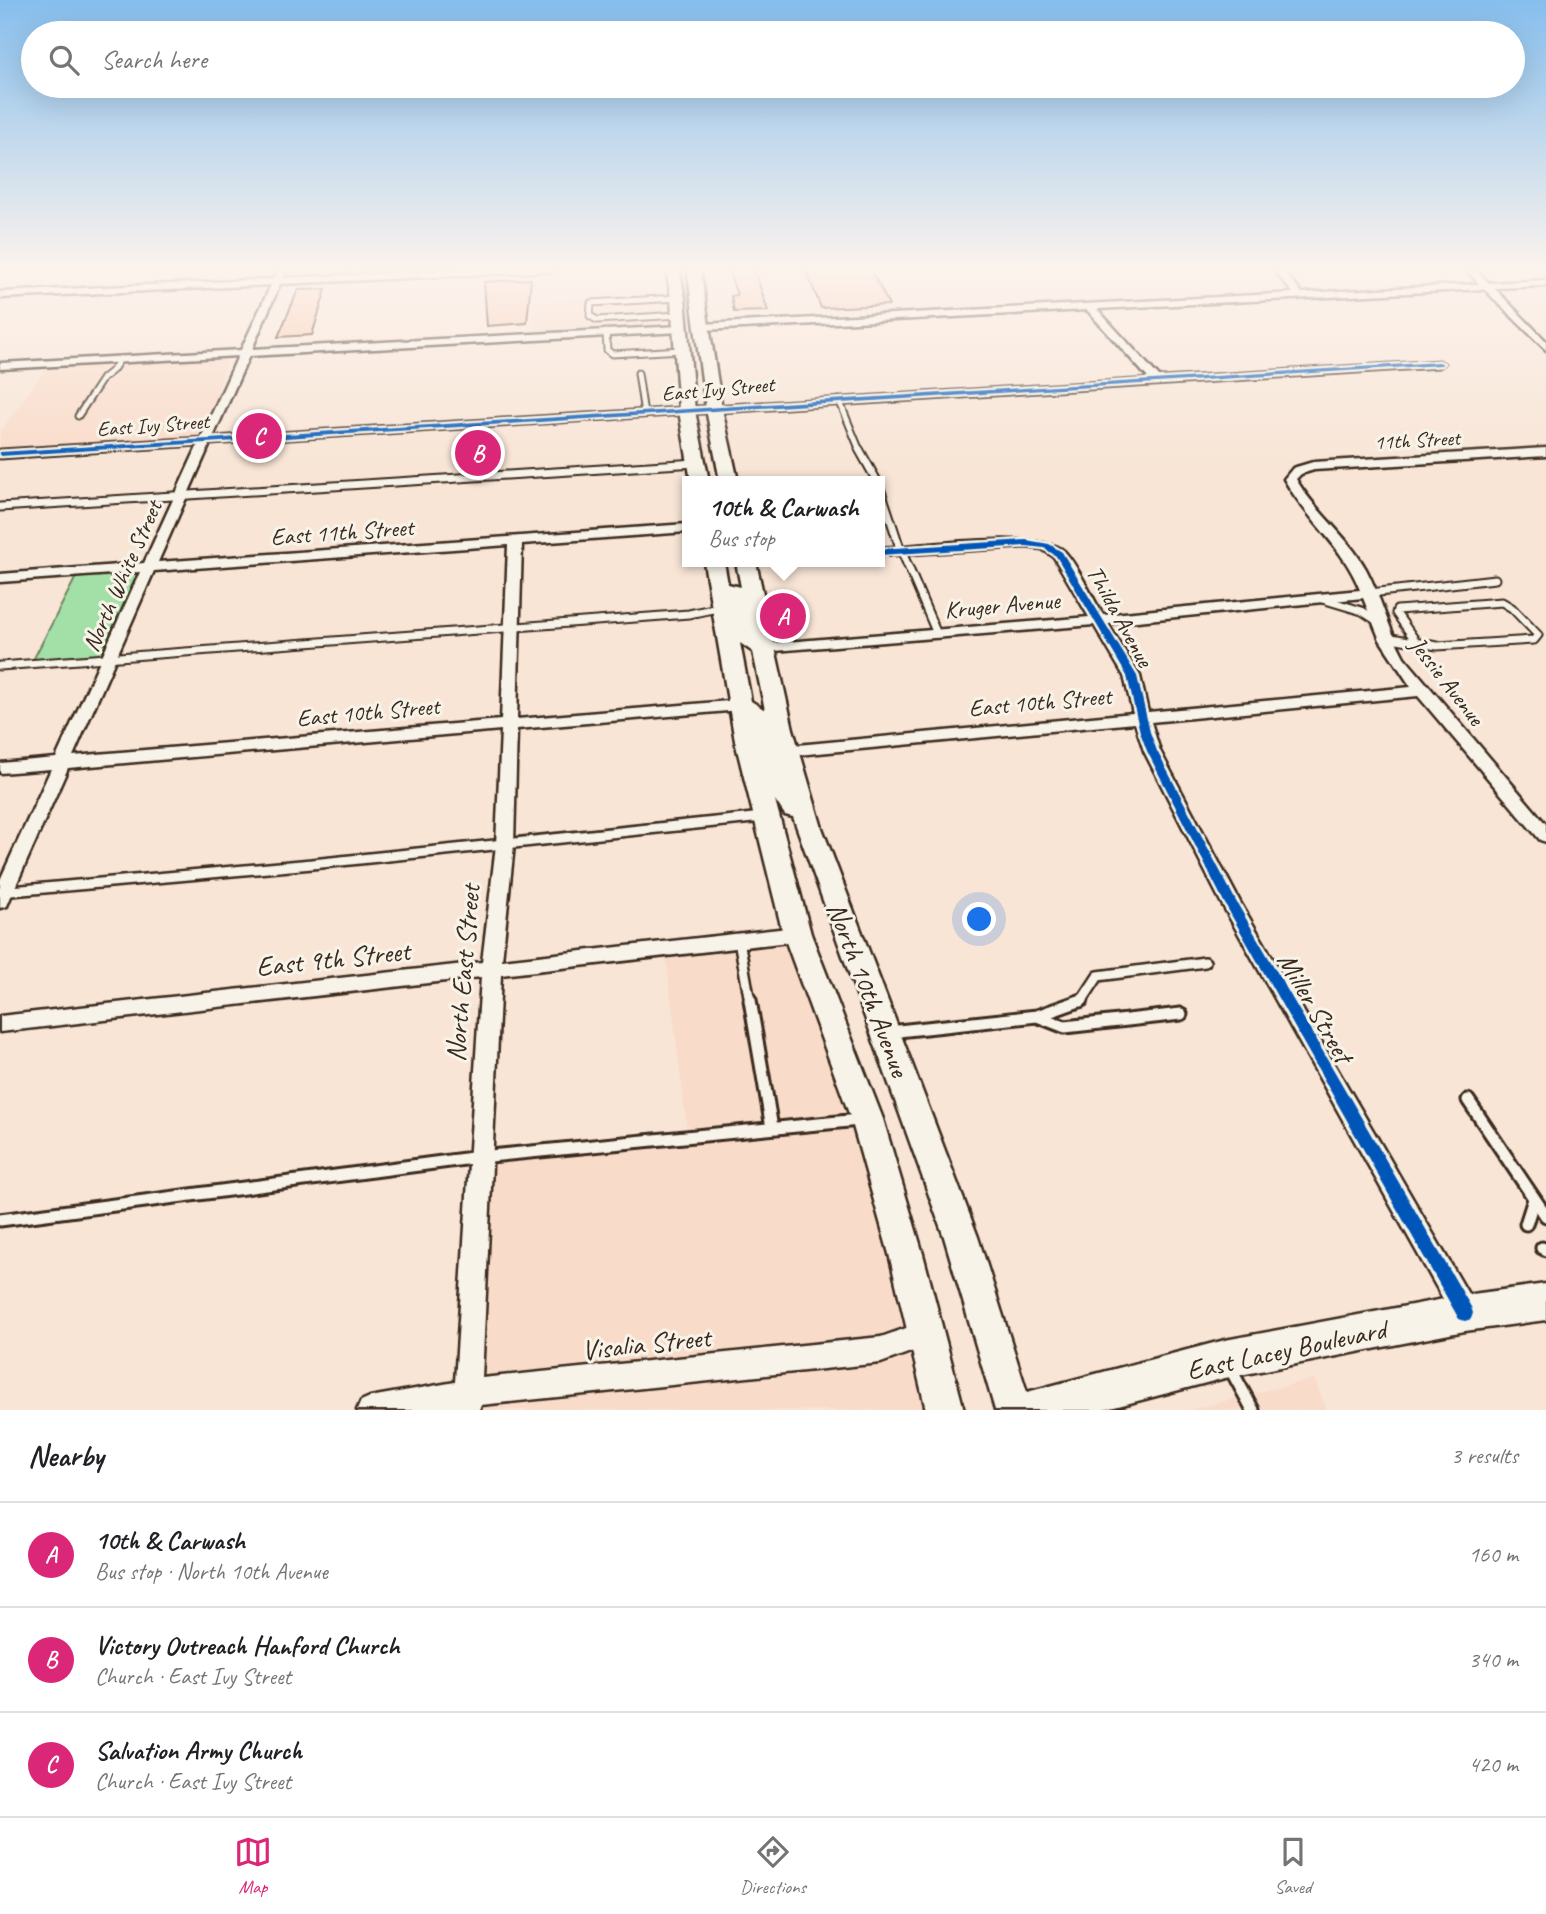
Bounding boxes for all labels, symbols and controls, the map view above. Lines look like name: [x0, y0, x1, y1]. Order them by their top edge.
search box: [21, 21, 1525, 98]
icon: search: [45, 41, 83, 79]
text: Search here: [101, 43, 207, 76]
street label: East Ivy Street: [661, 371, 777, 407]
street label: East Ivy Street: [96, 408, 212, 442]
pin: C: [236, 410, 282, 462]
street label: 11th Street: [1373, 425, 1463, 455]
pin: B: [455, 427, 501, 479]
popup: [682, 476, 885, 567]
text: 10th & Carwash: [708, 491, 859, 524]
street label: North White Street: [75, 494, 169, 656]
street label: East 11th Street: [270, 512, 416, 552]
text: Bus stop: [708, 524, 775, 553]
street label: Thilda Avenue: [1080, 560, 1161, 674]
street label: Kruger Avenue: [943, 585, 1063, 625]
pin: A: [760, 590, 806, 642]
street label: Jessie Avenue: [1402, 630, 1492, 733]
street label: East 10th Street: [967, 681, 1115, 723]
street label: East 10th Street: [295, 691, 443, 733]
street label: North East Street: [437, 880, 488, 1063]
street label: North 10th Avenue: [819, 897, 919, 1083]
your location: [962, 902, 996, 936]
street label: East 9th Street: [254, 933, 414, 984]
street label: Miller Street: [1270, 946, 1363, 1072]
street label: East Lacey Boulevard: [1183, 1310, 1393, 1388]
street label: Visalia Street: [580, 1319, 715, 1368]
text: Nearby: [28, 1437, 104, 1475]
text: 3 results: [1451, 1441, 1518, 1470]
text: 10th & Carwash: [95, 1524, 245, 1557]
text: A: [45, 1540, 57, 1569]
text: 160 m: [1469, 1540, 1518, 1569]
text: Bus stop · North 10th Avenue: [95, 1557, 328, 1586]
text: Victory Outreach Hanford Church: [95, 1629, 400, 1662]
text: B: [45, 1645, 57, 1674]
text: 340 m: [1469, 1645, 1518, 1674]
text: Church · East Ivy Street: [95, 1662, 291, 1691]
text: Salvation Army Church: [95, 1734, 302, 1767]
text: C: [46, 1750, 56, 1779]
text: 420 m: [1469, 1750, 1518, 1779]
text: Church · East Ivy Street: [95, 1767, 291, 1796]
tab: Map: [234, 1833, 272, 1899]
tab: Directions: [740, 1833, 806, 1899]
tab: Saved: [1274, 1833, 1312, 1899]

